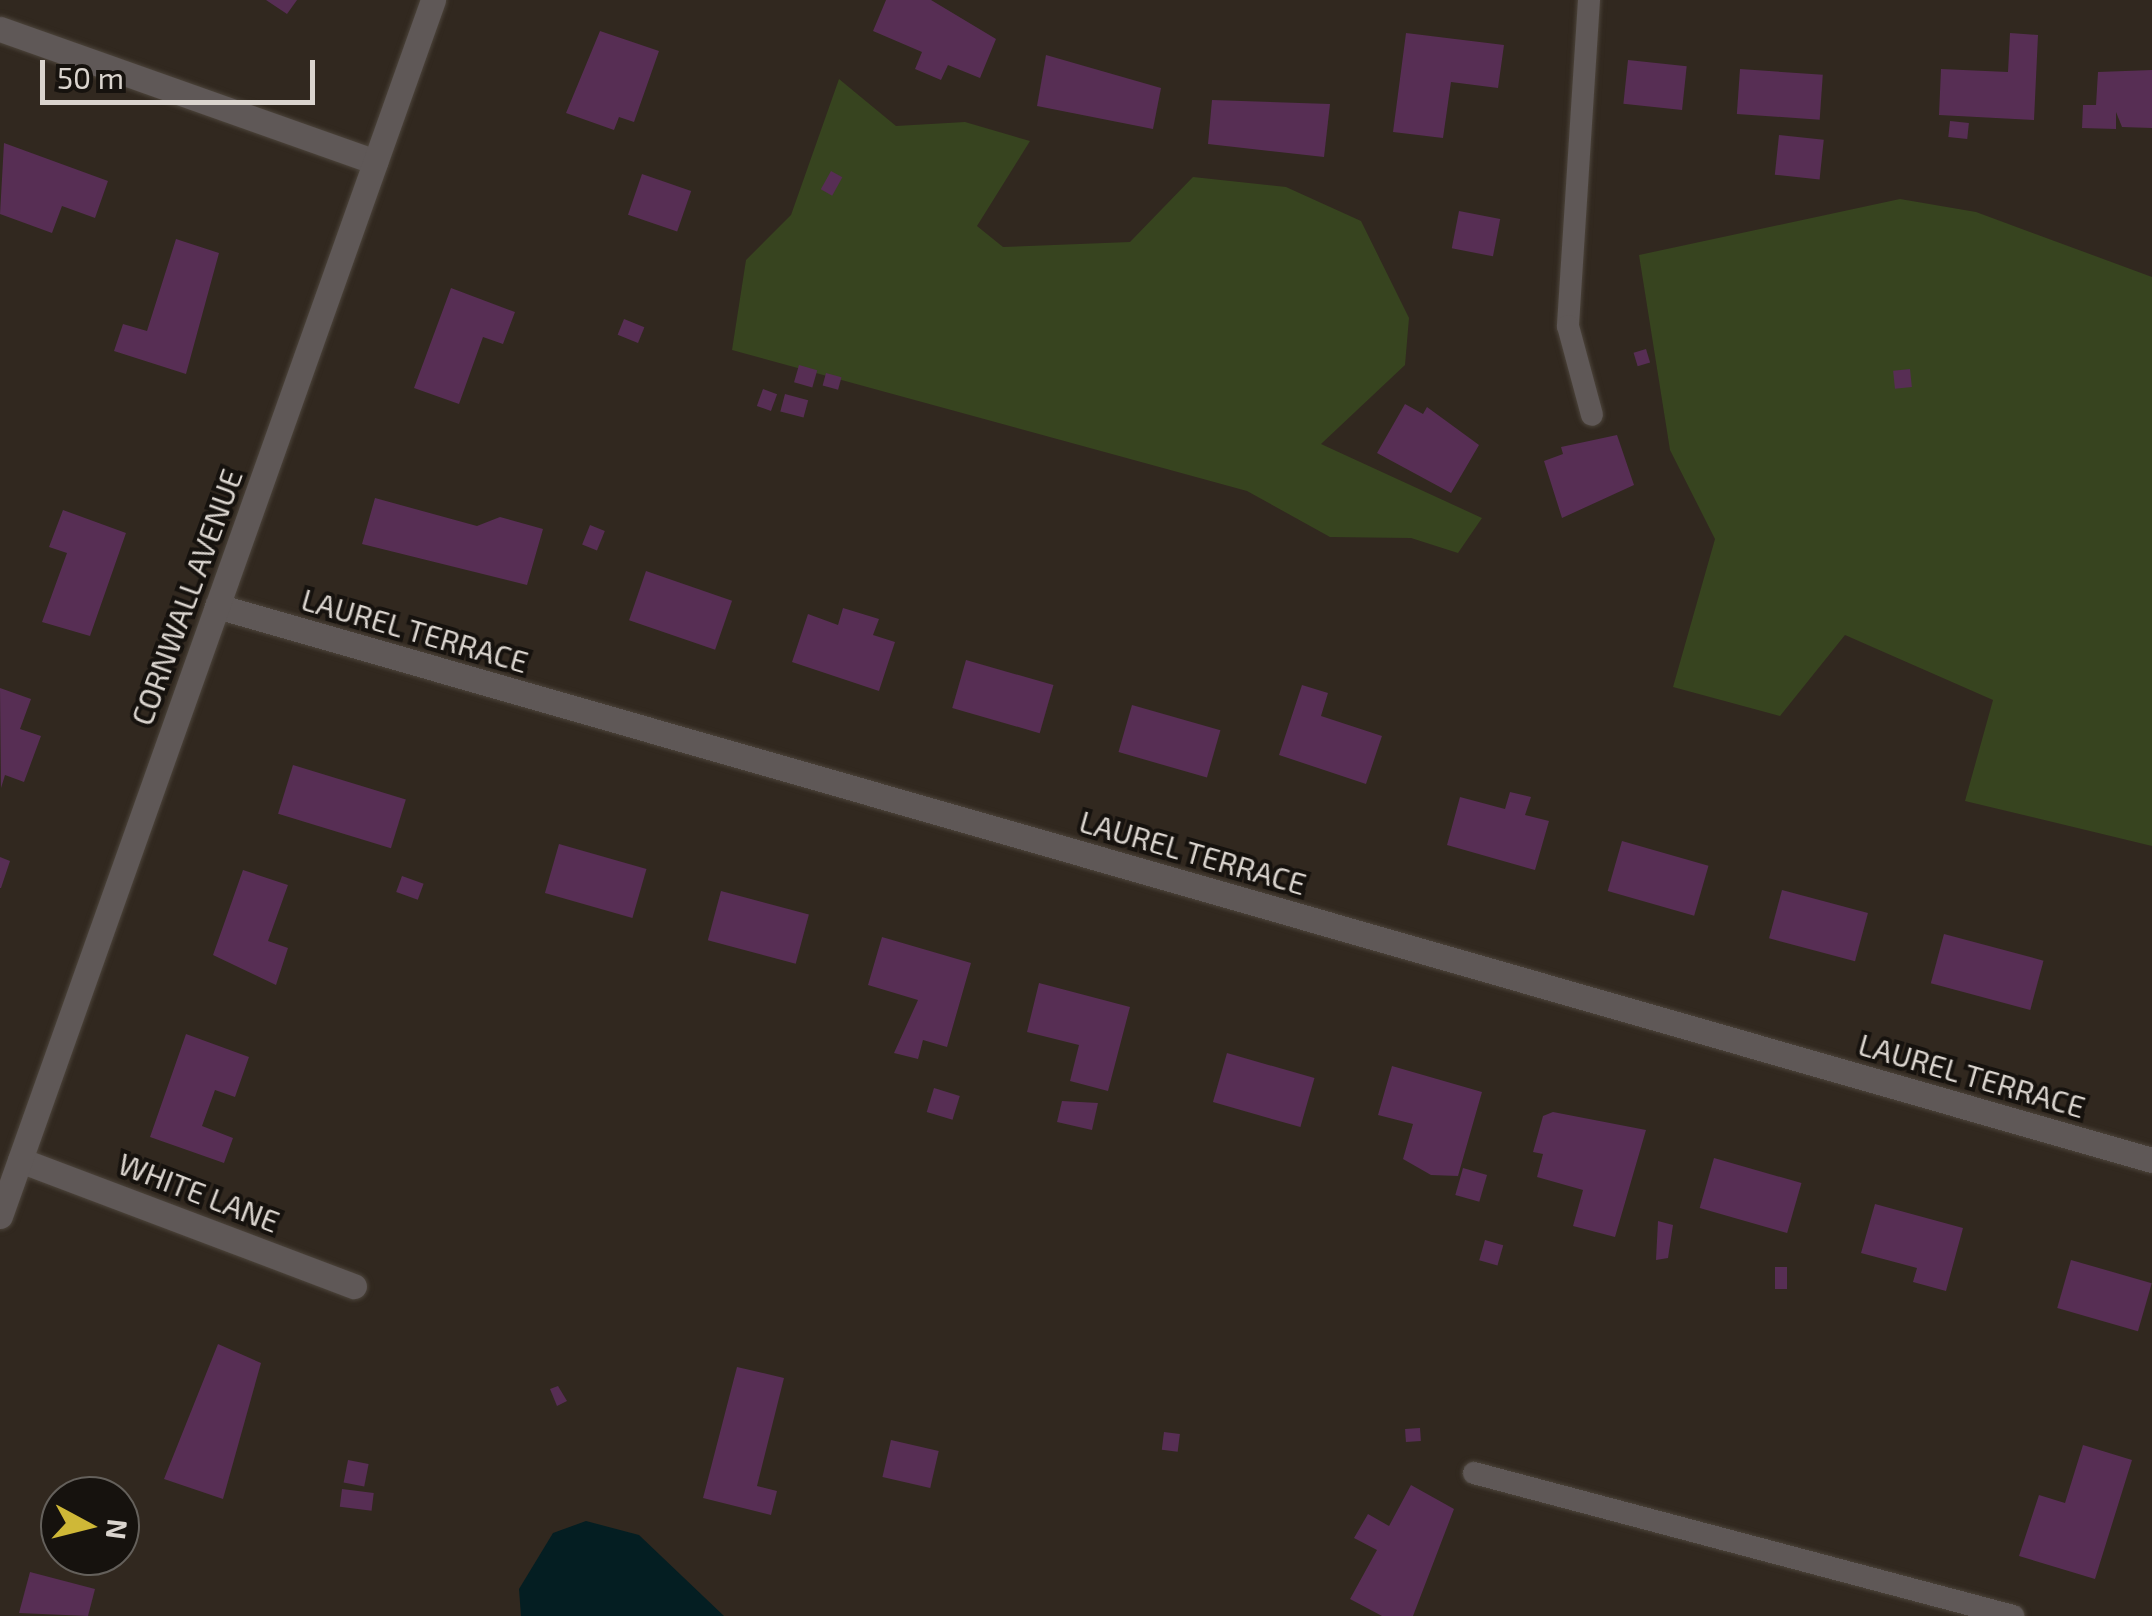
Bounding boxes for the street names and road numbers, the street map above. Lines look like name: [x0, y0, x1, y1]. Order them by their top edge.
street label: CORNWALL AVENUE: [123, 463, 249, 731]
street label: LAUREL TERRACE: [297, 580, 533, 680]
street label: LAUREL TERRACE: [1075, 802, 1311, 902]
street label: LAUREL TERRACE: [1854, 1025, 2090, 1125]
street label: WHITE LANE: [114, 1145, 284, 1239]

